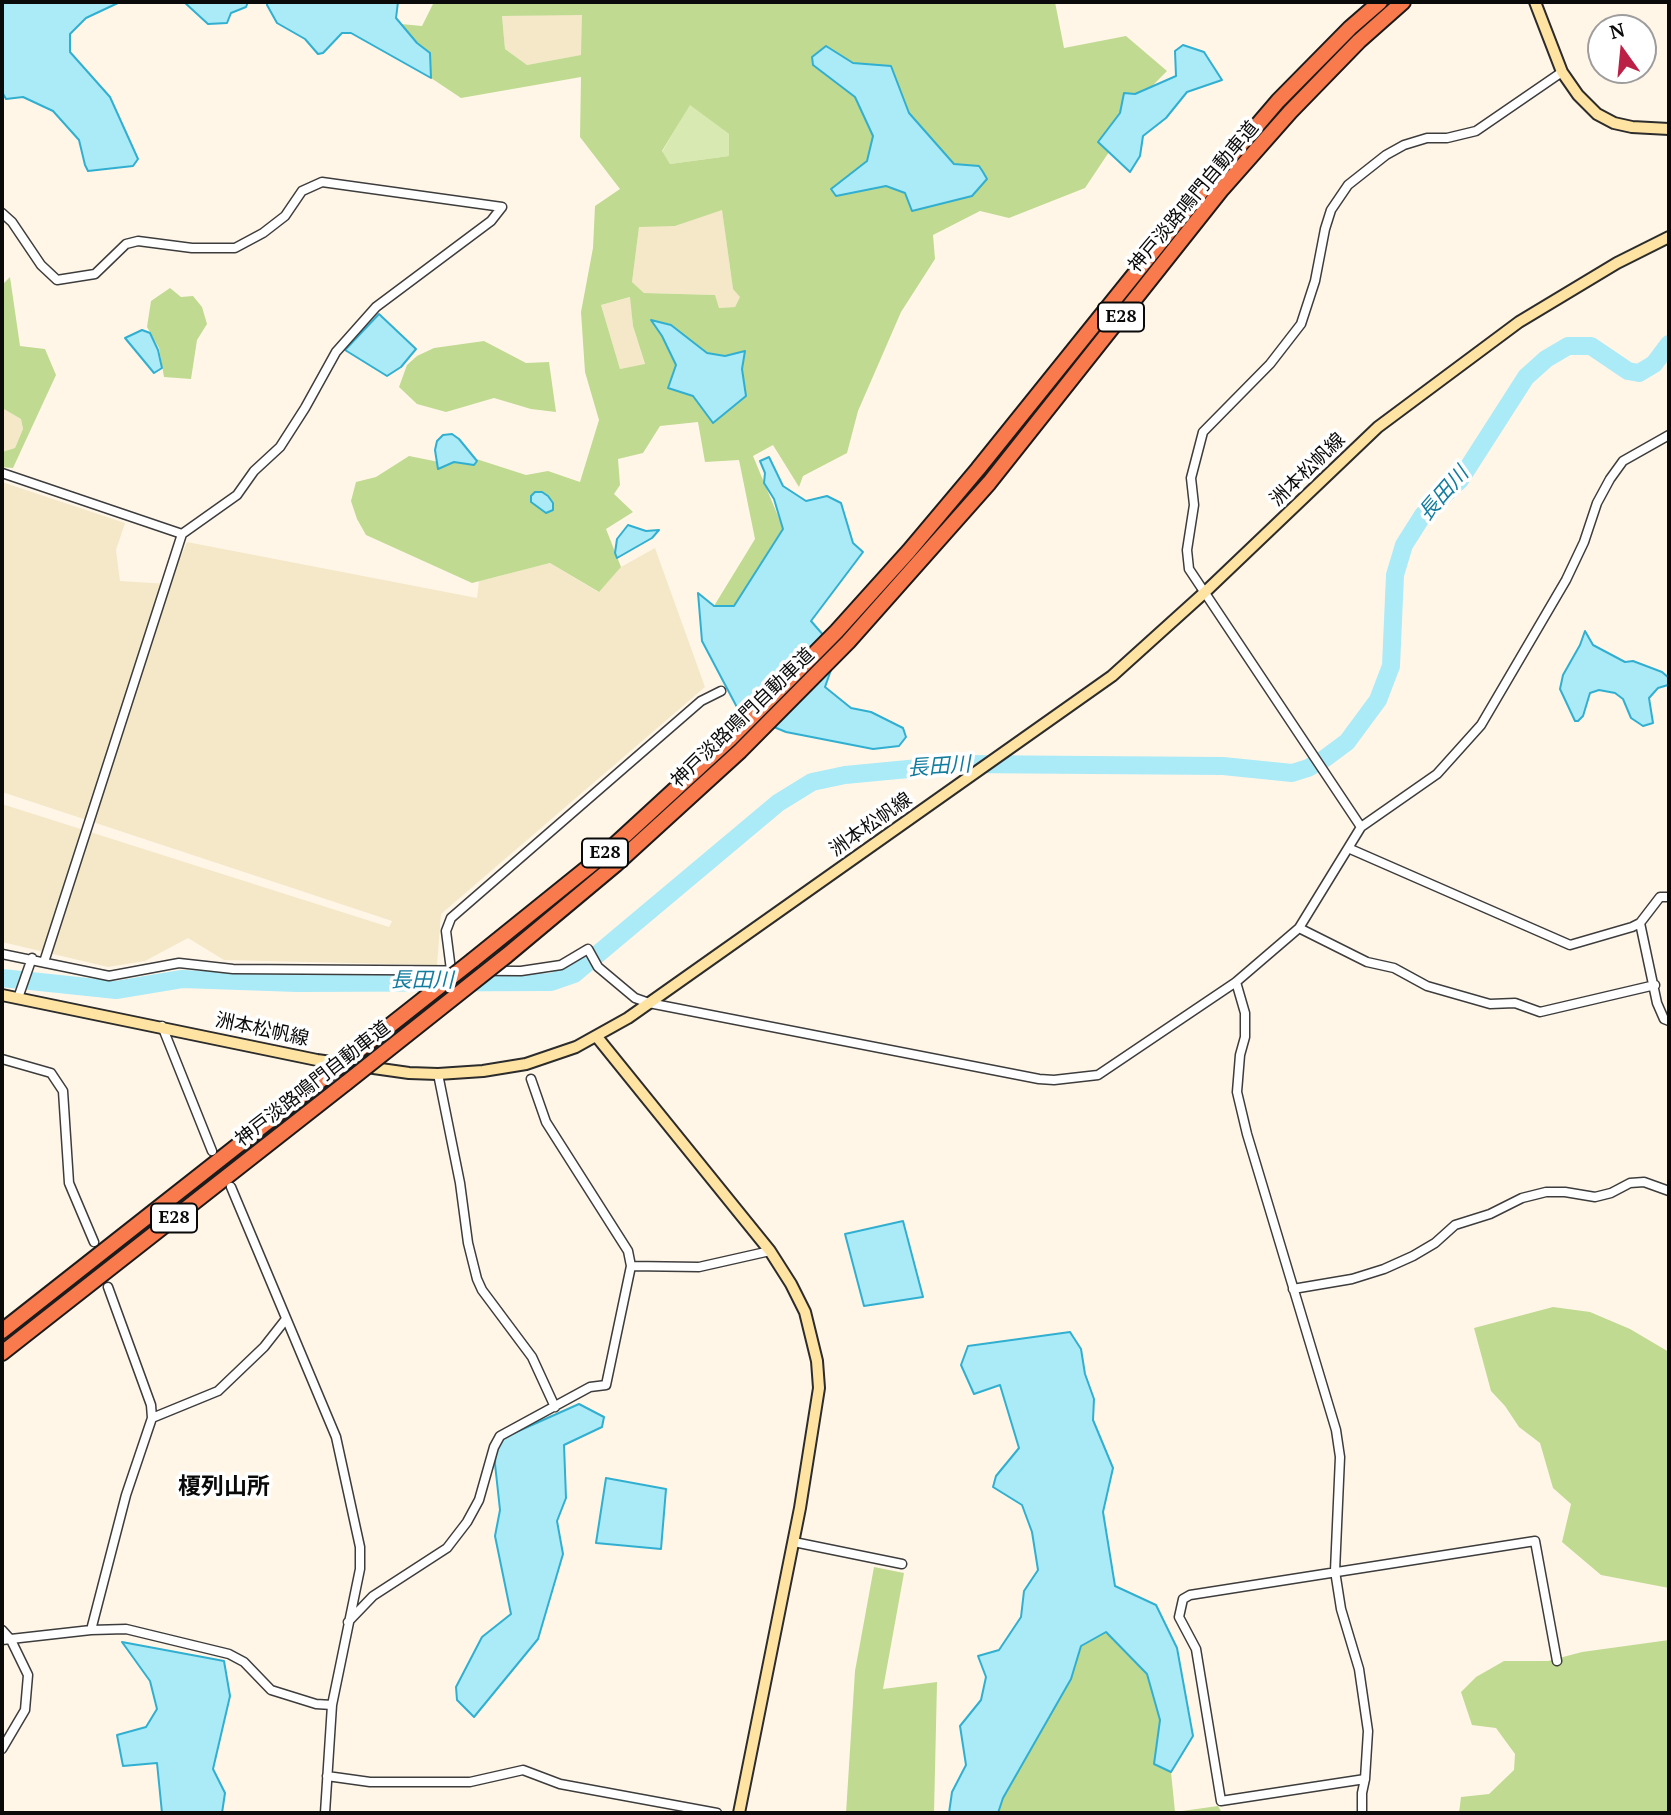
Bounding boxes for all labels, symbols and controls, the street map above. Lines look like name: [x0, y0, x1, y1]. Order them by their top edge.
north arrow: [1587, 14, 1657, 84]
text: N: [1607, 16, 1627, 44]
street label: 神戸淡路鳴門自動車道: [1124, 117, 1264, 277]
road number: E28: [1098, 302, 1144, 332]
street label: 洲本松帆線: [1266, 429, 1350, 511]
water label: 長田川: [1414, 462, 1474, 526]
street label: 神戸淡路鳴門自動車道: [667, 644, 819, 792]
water label: 長田川: [907, 752, 971, 782]
street label: 洲本松帆線: [826, 788, 916, 862]
road number: E28: [582, 838, 628, 868]
water label: 長田川: [391, 968, 453, 994]
street label: 洲本松帆線: [213, 1009, 311, 1051]
street label: 神戸淡路鳴門自動車道: [231, 1017, 395, 1151]
road number: E28: [151, 1204, 197, 1232]
district label: 榎列山所: [178, 1473, 270, 1501]

